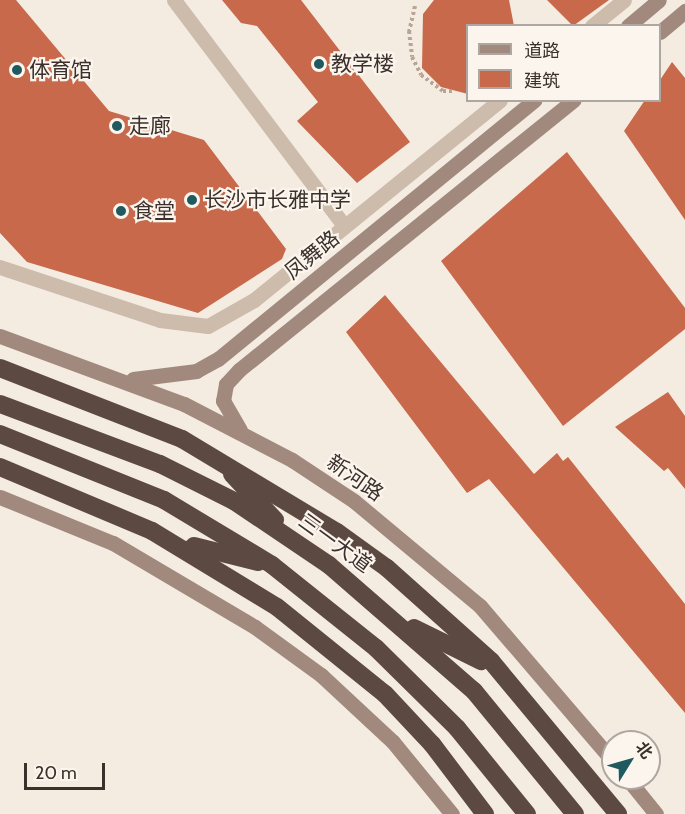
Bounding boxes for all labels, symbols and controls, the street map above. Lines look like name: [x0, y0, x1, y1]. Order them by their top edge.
legend: [466, 24, 661, 102]
text: 道路: [524, 40, 560, 62]
place label: 教学楼: [331, 51, 394, 77]
place label: 体育馆: [29, 57, 92, 83]
marker: 教学楼: [312, 57, 326, 71]
marker: 体育馆: [10, 63, 24, 77]
text: 建筑: [524, 70, 560, 92]
place label: 走廊: [129, 113, 171, 139]
marker: 走廊: [110, 119, 124, 133]
place label: 长沙市长雅中学: [204, 187, 351, 213]
marker: 长沙市长雅中学: [185, 193, 199, 207]
place label: 食堂: [133, 198, 175, 224]
marker: 食堂: [114, 204, 128, 218]
street label: 凤舞路: [280, 225, 344, 285]
street label: 新河路: [322, 450, 388, 506]
street label: 三一大道: [294, 508, 376, 578]
north arrow: [601, 730, 661, 790]
text: 北: [632, 738, 657, 762]
scale bar: [27, 751, 108, 789]
text: 20 m: [35, 762, 77, 784]

